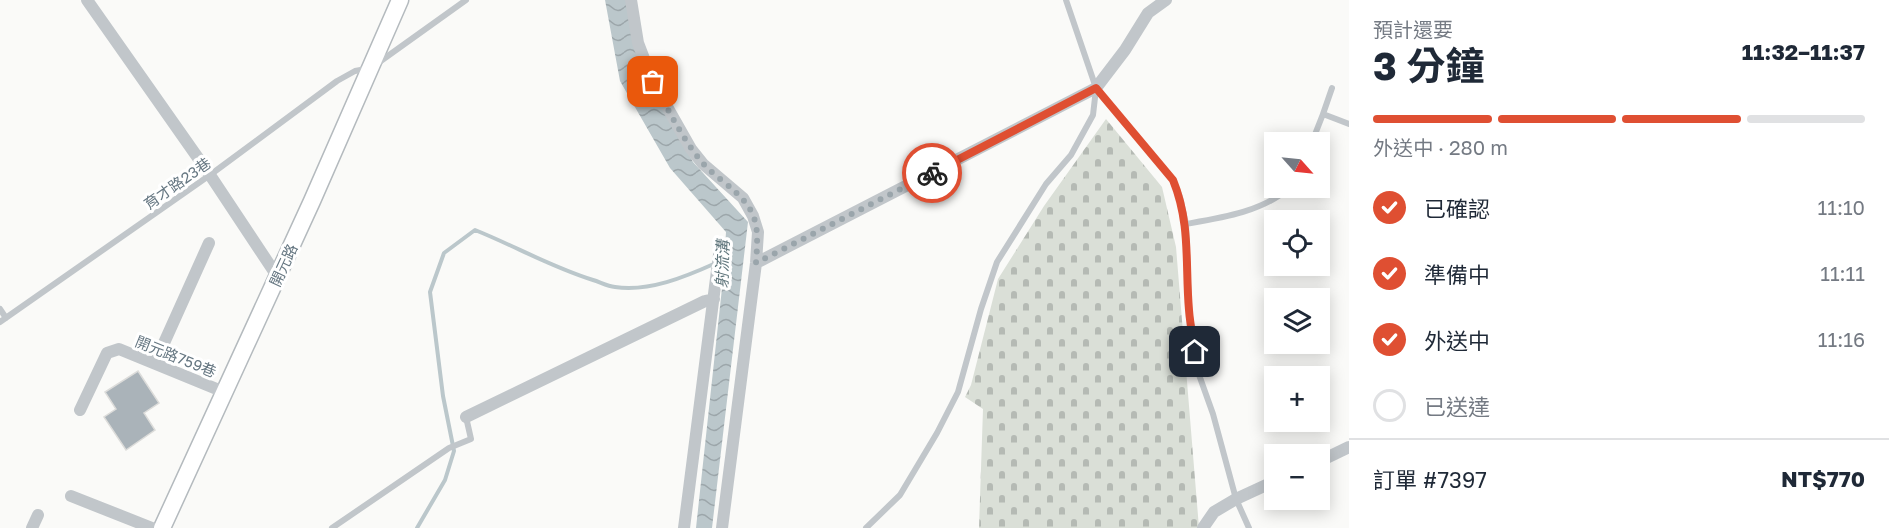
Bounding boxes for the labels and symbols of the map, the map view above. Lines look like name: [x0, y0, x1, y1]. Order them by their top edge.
pin: [627, 56, 678, 107]
north arrow: [1264, 132, 1330, 198]
courier: [902, 143, 962, 203]
street label: 育才路23巷: [140, 153, 214, 213]
water label: 射流溝: [711, 238, 733, 288]
street label: 開元路: [265, 241, 301, 289]
pin: [1169, 326, 1220, 377]
street label: 開元路759巷: [133, 332, 219, 380]

